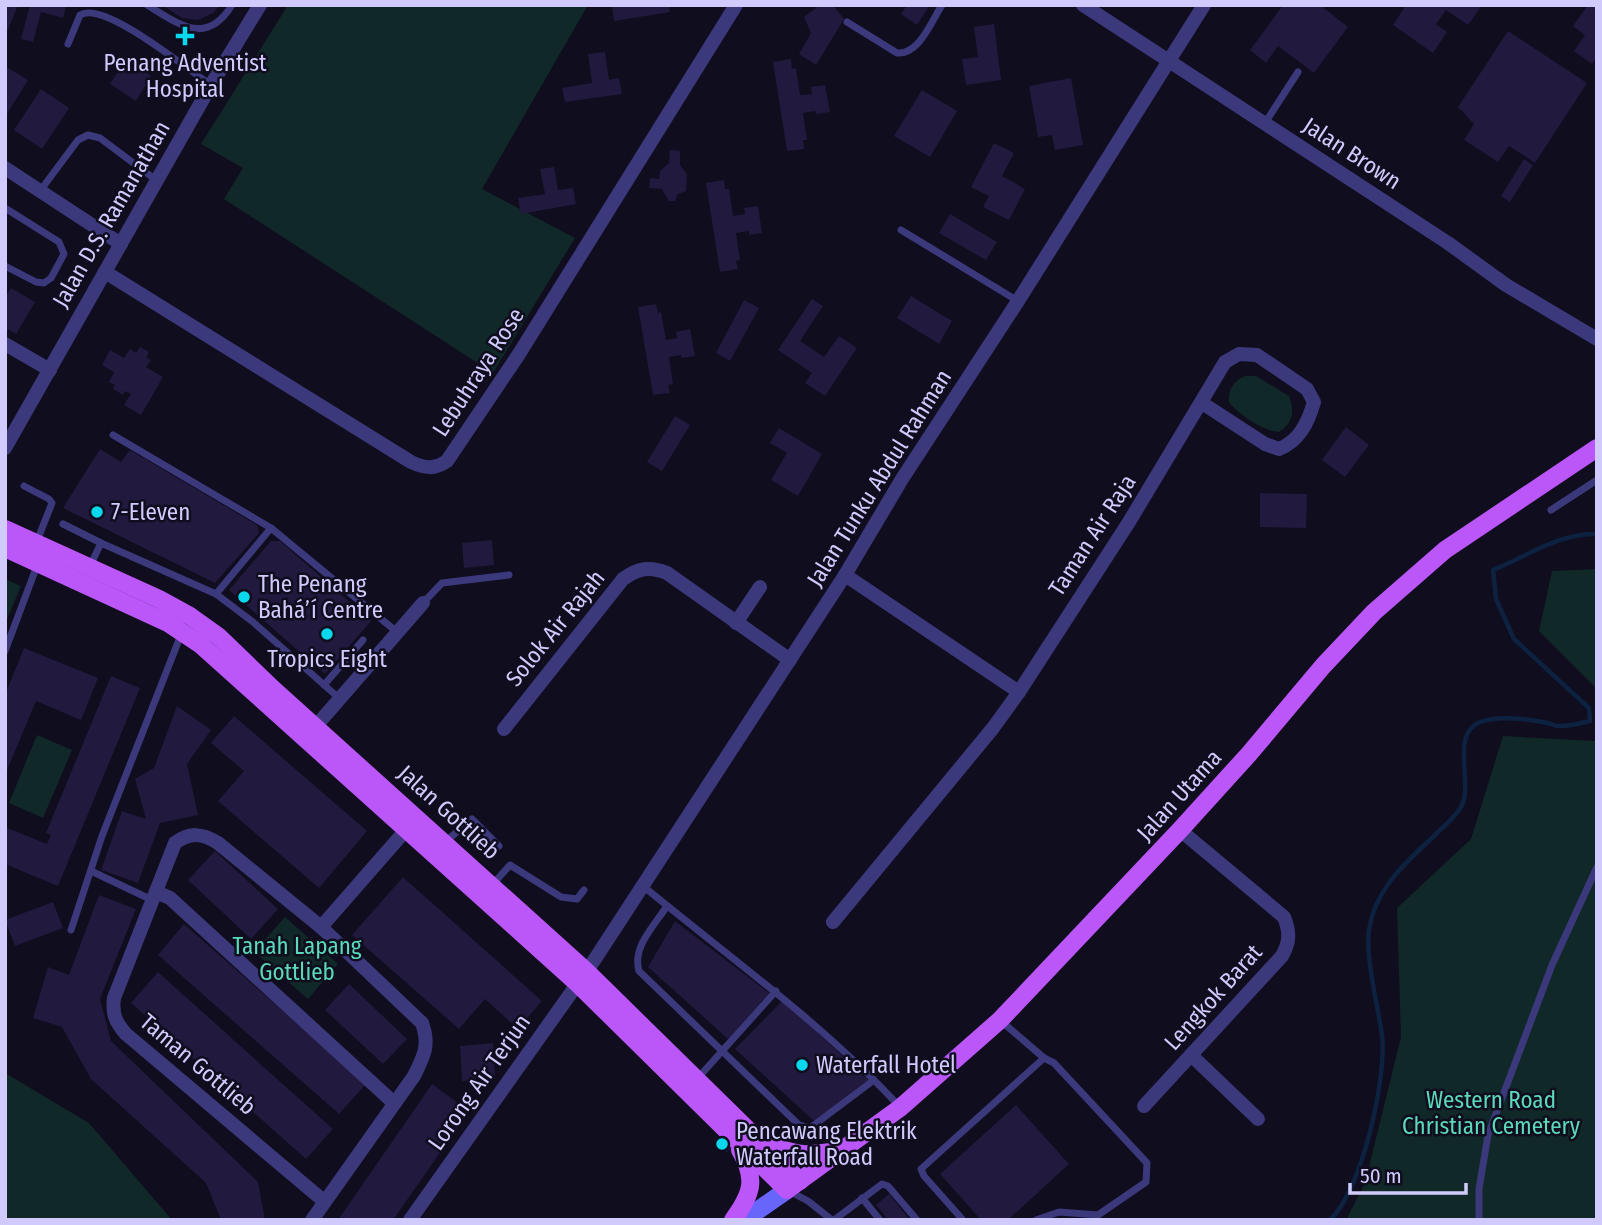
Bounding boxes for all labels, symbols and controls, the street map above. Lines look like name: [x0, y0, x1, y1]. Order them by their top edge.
marker: Penang Adventist Hospital: [175, 26, 195, 46]
place label: Penang Adventist Hospital: [103, 49, 267, 103]
street label: Jalan Brown: [1298, 111, 1406, 195]
street label: Jalan D.S. Ramanathan: [46, 116, 176, 312]
street label: Lebuhraya Rose: [426, 302, 530, 442]
street label: Jalan Tunku Abdul Rahman: [801, 364, 957, 592]
street label: Taman Air Raja: [1042, 469, 1142, 601]
place label: 7-Eleven: [111, 498, 190, 526]
marker: 7-Eleven: [89, 504, 105, 520]
street label: Solok Air Rajah: [500, 564, 610, 692]
place label: The Penang Bahá’í Centre: [258, 570, 383, 624]
marker: The Penang Bahá’í Centre: [236, 589, 252, 605]
marker: Tropics Eight: [319, 626, 335, 642]
place label: Tropics Eight: [267, 645, 387, 673]
street label: Jalan Utama: [1131, 744, 1227, 846]
street label: Jalan Gottlieb: [392, 759, 506, 865]
park label: Tanah Lapang Gottlieb: [232, 932, 362, 986]
street label: Lengkok Barat: [1158, 938, 1268, 1056]
street label: Taman Gottlieb: [134, 1007, 262, 1121]
street label: Lorong Air Terjun: [422, 1009, 536, 1155]
place label: Waterfall Hotel: [816, 1051, 956, 1079]
marker: Waterfall Hotel: [794, 1057, 810, 1073]
park label: Western Road Christian Cemetery: [1402, 1086, 1581, 1140]
place label: Pencawang Elektrik Waterfall Road: [736, 1117, 917, 1171]
marker: Pencawang Elektrik Waterfall Road: [714, 1136, 730, 1152]
scale bar: [1350, 1152, 1466, 1196]
text: 50 m: [1360, 1163, 1402, 1189]

